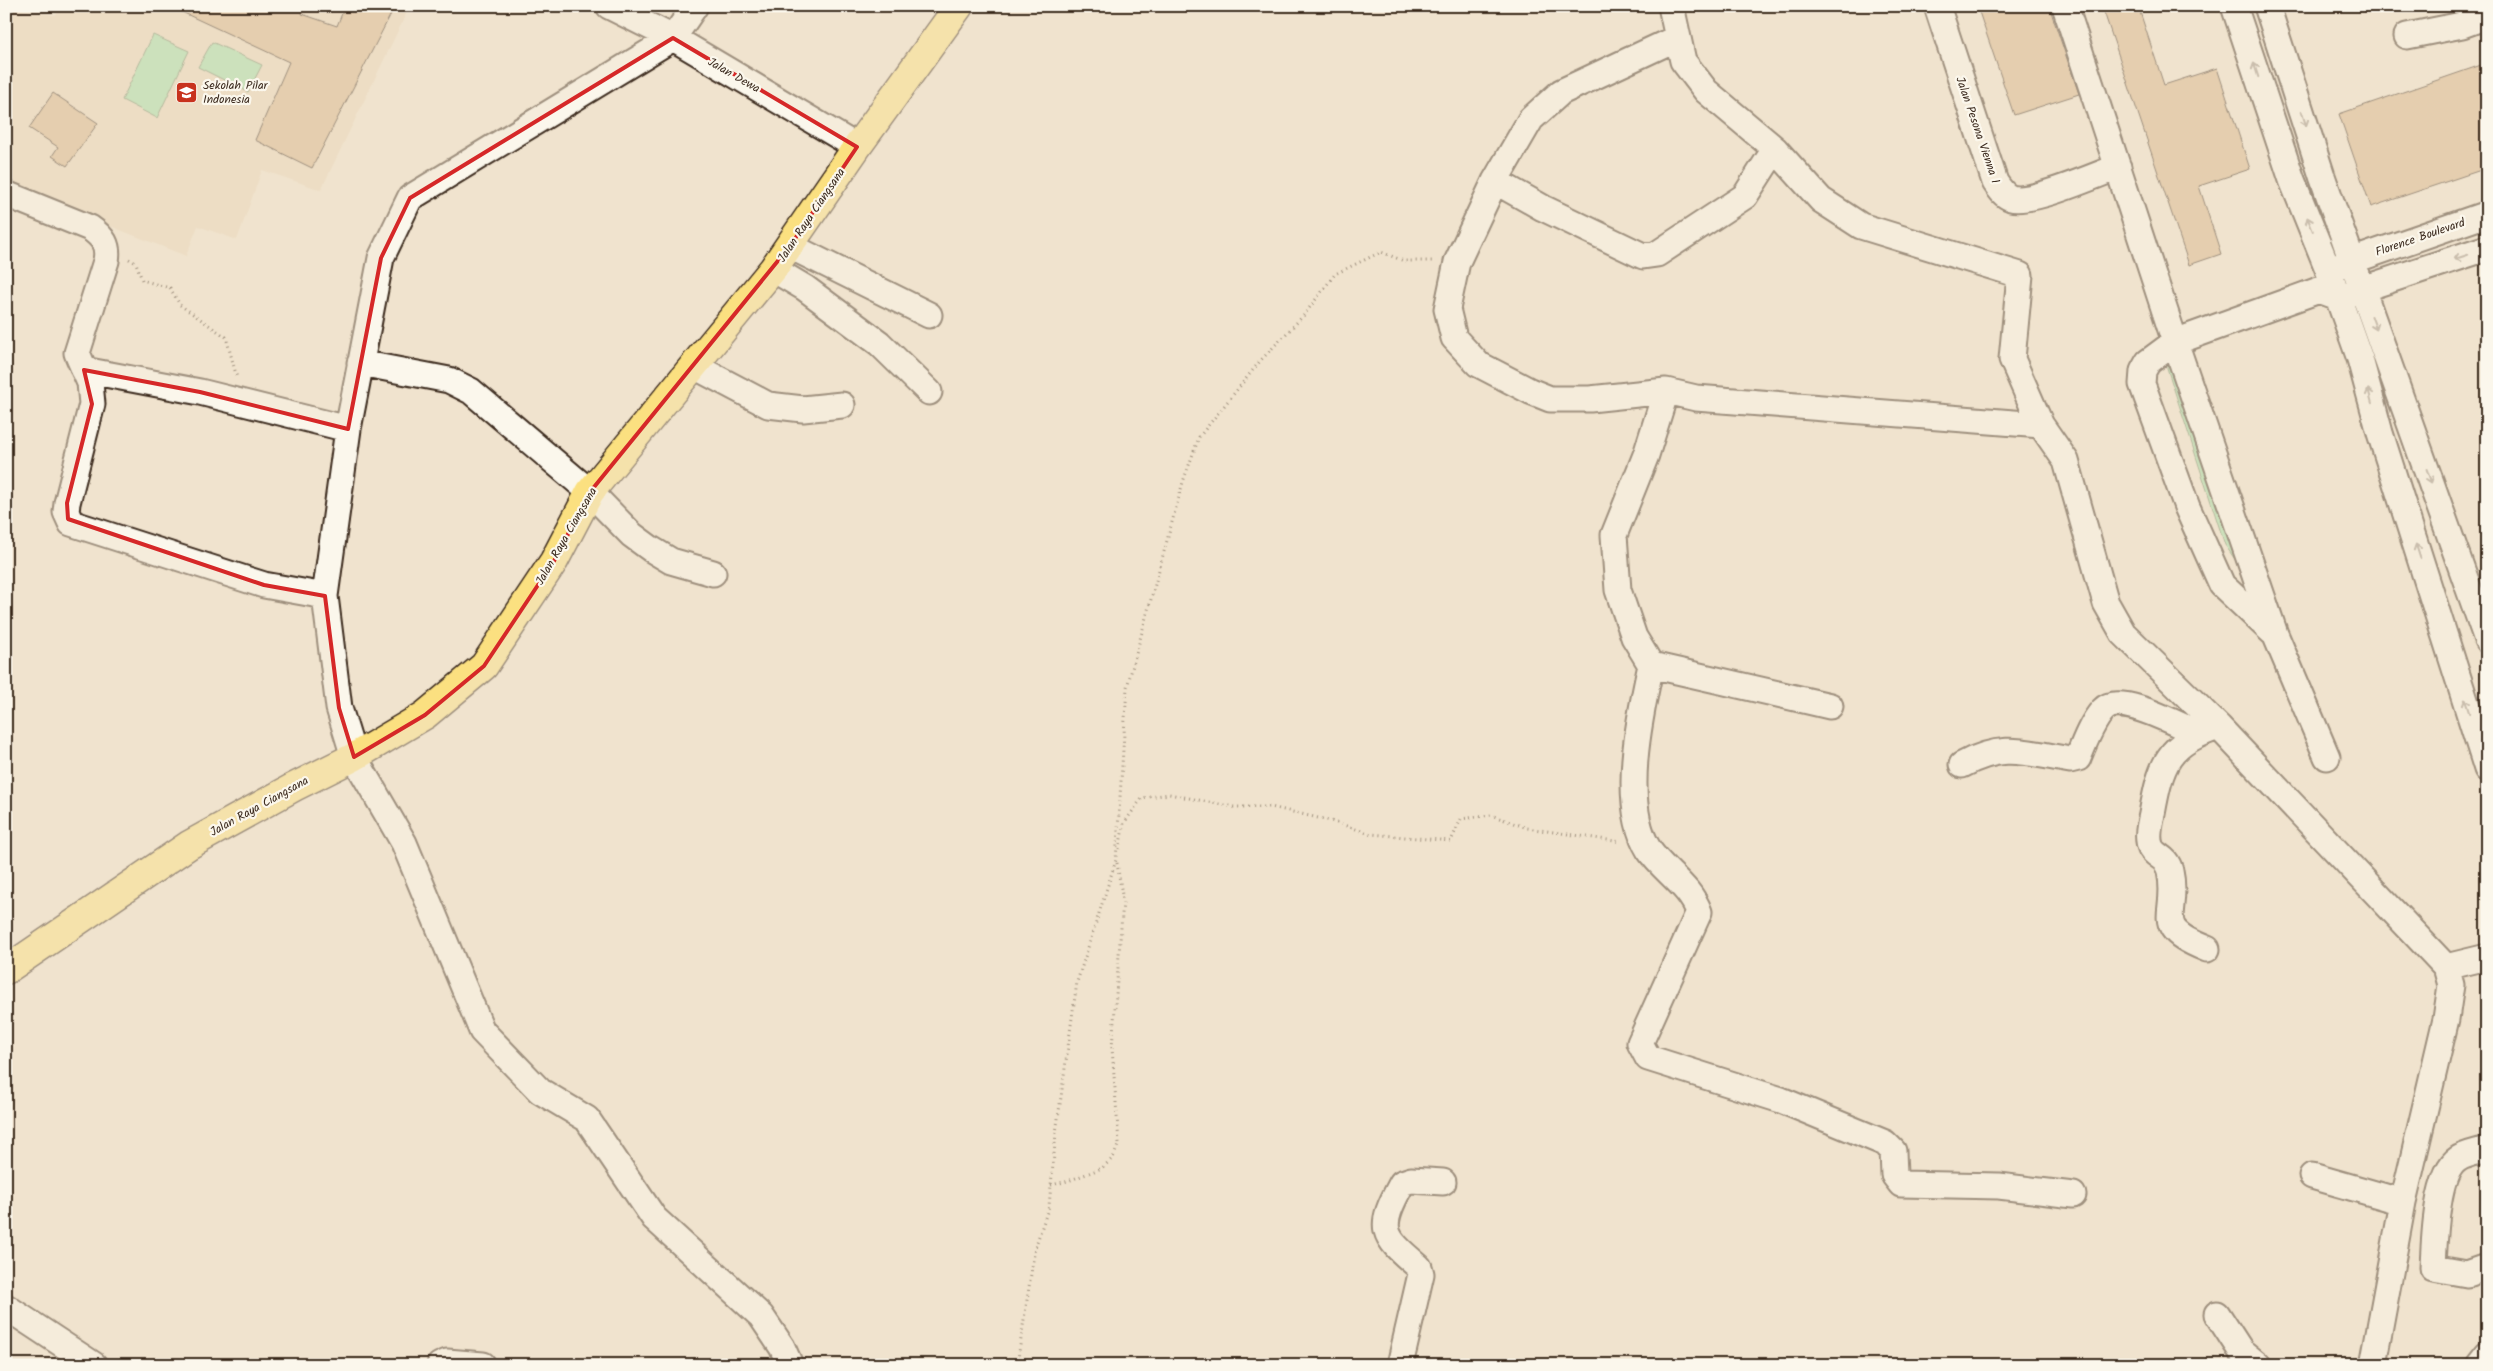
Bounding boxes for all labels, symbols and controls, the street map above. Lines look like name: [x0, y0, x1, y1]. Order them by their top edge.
street label: Jalan Dewa: [704, 53, 764, 98]
one-way arrow: [2250, 63, 2260, 79]
street label: Jalan Pesona Vienna 1: [1950, 74, 2005, 186]
place label: Sekolah Pilar Indonesia: [203, 76, 269, 109]
school or university icon: Sekolah Pilar Indonesia: [175, 80, 199, 104]
one-way arrow: [2299, 111, 2309, 127]
street label: Jalan Raya Ciangsana: [773, 164, 850, 266]
street label: Florence Boulevard: [2373, 213, 2469, 262]
one-way arrow: [2304, 216, 2313, 231]
one-way arrow: [2454, 253, 2469, 262]
one-way arrow: [2370, 315, 2380, 331]
one-way arrow: [2365, 388, 2374, 404]
one-way arrow: [2425, 468, 2434, 483]
street label: Jalan Raya Ciangsana: [531, 483, 602, 589]
one-way arrow: [2412, 543, 2422, 559]
one-way arrow: [2461, 698, 2471, 714]
street label: Jalan Raya Ciangsana: [206, 771, 312, 841]

